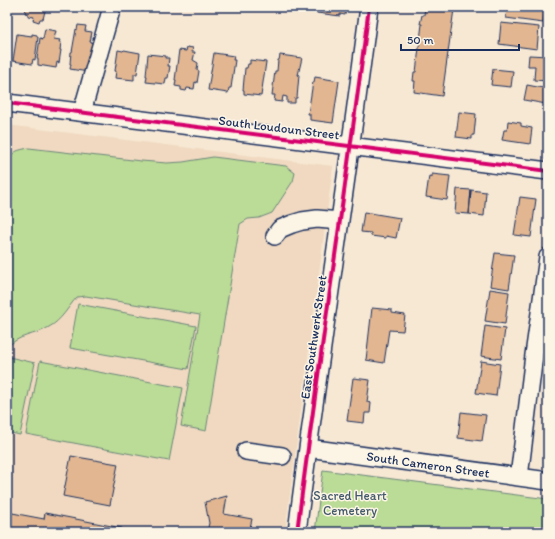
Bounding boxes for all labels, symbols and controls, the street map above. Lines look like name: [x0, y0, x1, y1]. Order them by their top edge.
scale bar: [401, 26, 519, 52]
text: 50 m: [407, 33, 433, 47]
street label: South Loudoun Street: [218, 113, 340, 142]
street label: East Southwerk Street: [297, 274, 330, 400]
street label: South Cameron Street: [365, 448, 491, 481]
park label: Sacred Heart Cemetery: [313, 488, 387, 518]

